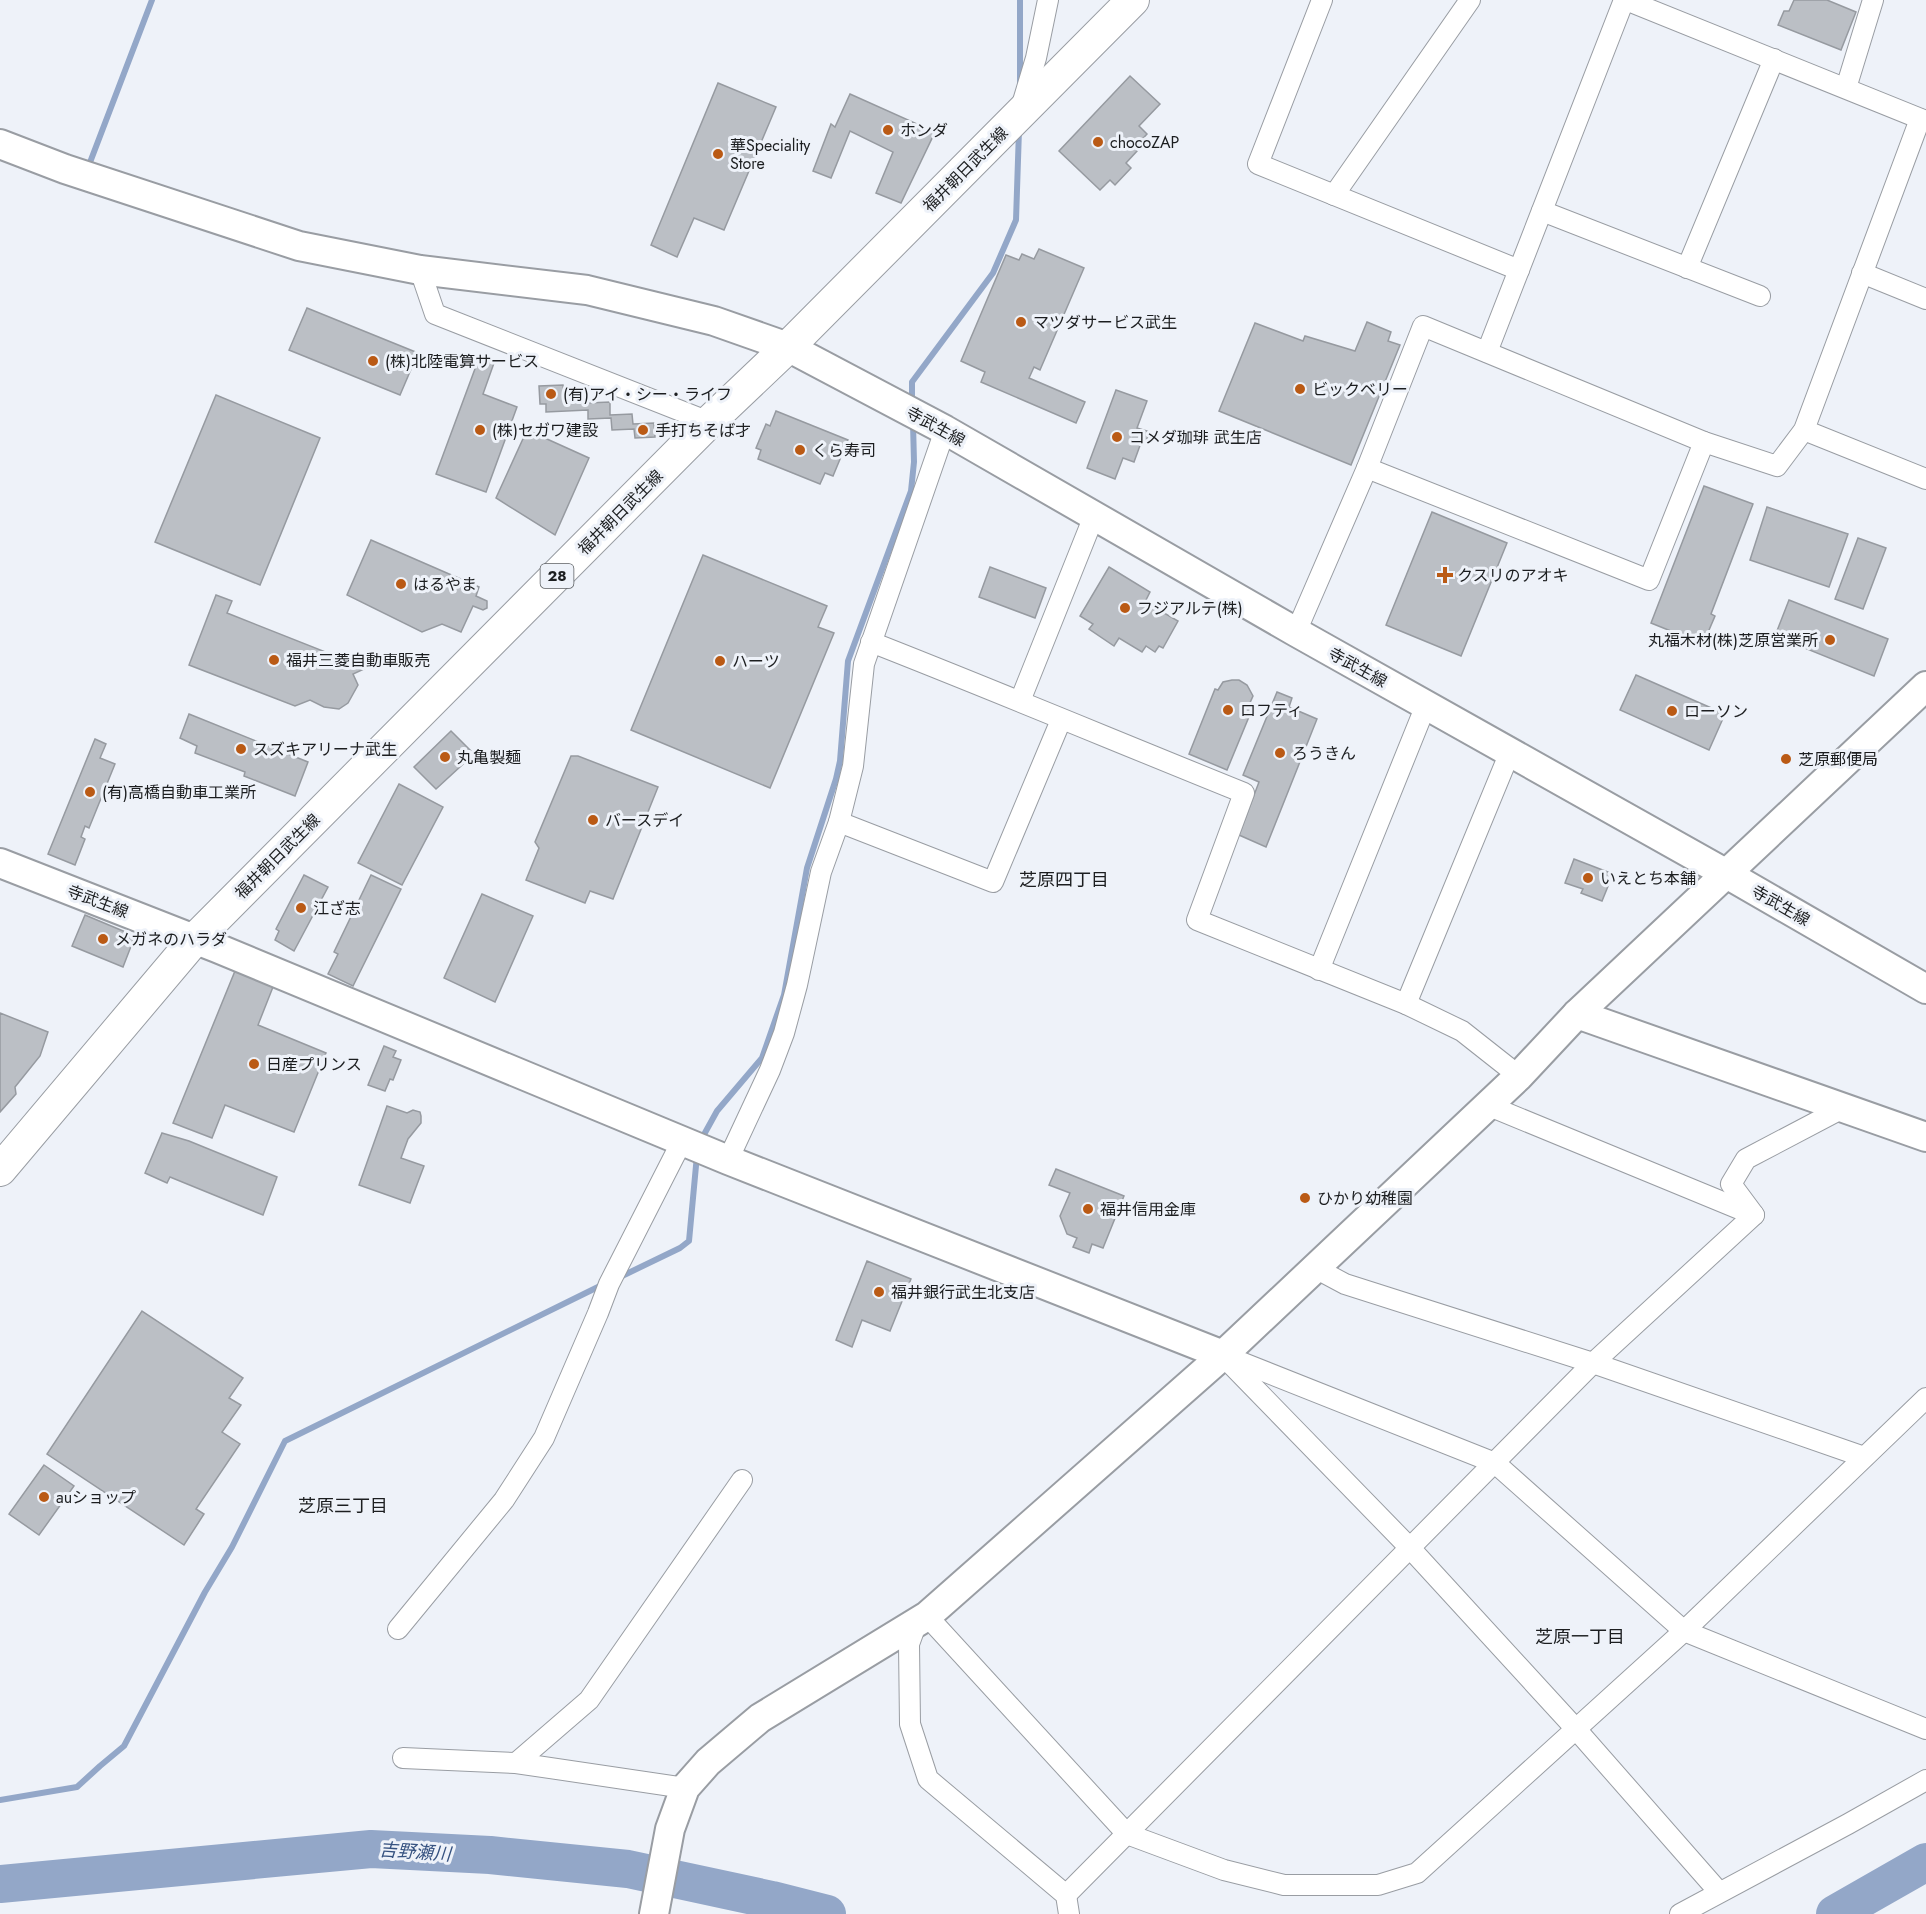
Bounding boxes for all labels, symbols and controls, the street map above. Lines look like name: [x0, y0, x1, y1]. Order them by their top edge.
place label: ホンダ: [900, 119, 948, 142]
street label: 福井朝日武生線: [918, 122, 1013, 217]
marker: ホンダ: [881, 123, 895, 137]
place label: chocoZAP: [1110, 131, 1179, 154]
place label: 華Speciality Store: [730, 134, 811, 175]
marker: chocoZAP: [1091, 135, 1105, 149]
marker: 華Speciality Store: [711, 147, 725, 161]
place label: マツダサービス武生: [1033, 311, 1177, 334]
marker: マツダサービス武生: [1014, 315, 1028, 329]
place label: (株)北陸電算サービス: [385, 350, 539, 373]
marker: (株)北陸電算サービス: [366, 354, 380, 368]
place label: ビックベリー: [1312, 378, 1408, 401]
marker: ビックベリー: [1293, 382, 1307, 396]
place label: (有)アイ・シー・ライフ: [563, 383, 732, 406]
marker: (有)アイ・シー・ライフ: [544, 387, 558, 401]
street label: 寺武生線: [902, 401, 969, 452]
place label: (株)セガワ建設: [492, 419, 598, 442]
place label: 手打ちそば才: [655, 419, 751, 442]
marker: (株)セガワ建設: [473, 423, 487, 437]
marker: 手打ちそば才: [636, 423, 650, 437]
place label: コメダ珈琲 武生店: [1129, 426, 1262, 449]
marker: コメダ珈琲 武生店: [1110, 430, 1124, 444]
place label: くら寿司: [812, 439, 876, 462]
marker: くら寿司: [793, 443, 807, 457]
street label: 福井朝日武生線: [573, 465, 668, 560]
road number: 28: [540, 564, 574, 588]
place label: クスリのアオキ: [1457, 564, 1569, 587]
marker: クスリのアオキ: [1438, 568, 1452, 582]
place label: はるやま: [413, 573, 477, 596]
marker: はるやま: [394, 577, 408, 591]
place label: フジアルテ(株): [1137, 597, 1243, 620]
marker: フジアルテ(株): [1118, 601, 1132, 615]
place label: 丸福木材(株)芝原営業所: [1648, 629, 1818, 652]
marker: 丸福木材(株)芝原営業所: [1823, 633, 1837, 647]
street label: 寺武生線: [1324, 642, 1391, 693]
place label: 福井三菱自動車販売: [286, 649, 430, 672]
place label: ハーツ: [732, 650, 780, 673]
marker: 福井三菱自動車販売: [267, 653, 281, 667]
marker: ハーツ: [713, 654, 727, 668]
place label: ロフティ: [1240, 699, 1303, 722]
place label: ローソン: [1684, 700, 1748, 723]
marker: ロフティ: [1221, 703, 1235, 717]
marker: ローソン: [1665, 704, 1679, 718]
place label: スズキアリーナ武生: [253, 738, 397, 761]
marker: スズキアリーナ武生: [234, 742, 248, 756]
place label: ろうきん: [1292, 742, 1356, 765]
place label: 丸亀製麺: [457, 746, 521, 769]
marker: ろうきん: [1273, 746, 1287, 760]
place label: 芝原郵便局: [1798, 748, 1878, 771]
marker: 丸亀製麺: [438, 750, 452, 764]
marker: 芝原郵便局: [1779, 752, 1793, 766]
place label: (有)高橋自動車工業所: [102, 781, 256, 804]
marker: (有)高橋自動車工業所: [83, 785, 97, 799]
street label: 福井朝日武生線: [230, 809, 325, 904]
place label: バースデイ: [605, 809, 684, 832]
marker: バースデイ: [586, 813, 600, 827]
district label: 芝原四丁目: [1019, 867, 1109, 893]
place label: いえとち本舗: [1600, 867, 1696, 890]
marker: いえとち本舗: [1581, 871, 1595, 885]
street label: 寺武生線: [64, 879, 132, 924]
street label: 寺武生線: [1747, 879, 1814, 931]
place label: 江ざ志: [313, 897, 361, 920]
marker: 江ざ志: [294, 901, 308, 915]
place label: メガネのハラダ: [115, 928, 227, 951]
marker: メガネのハラダ: [96, 932, 110, 946]
place label: 日産プリンス: [266, 1053, 362, 1076]
marker: 日産プリンス: [247, 1057, 261, 1071]
place label: ひかり幼稚園: [1317, 1187, 1413, 1210]
marker: ひかり幼稚園: [1298, 1191, 1312, 1205]
place label: 福井信用金庫: [1100, 1198, 1196, 1221]
marker: 福井信用金庫: [1081, 1202, 1095, 1216]
place label: 福井銀行武生北支店: [891, 1281, 1035, 1304]
marker: 福井銀行武生北支店: [872, 1285, 886, 1299]
place label: auショップ: [56, 1486, 136, 1509]
marker: auショップ: [37, 1490, 51, 1504]
district label: 芝原三丁目: [298, 1493, 388, 1519]
district label: 芝原一丁目: [1535, 1624, 1625, 1650]
water label: 吉野瀬川: [378, 1837, 454, 1868]

